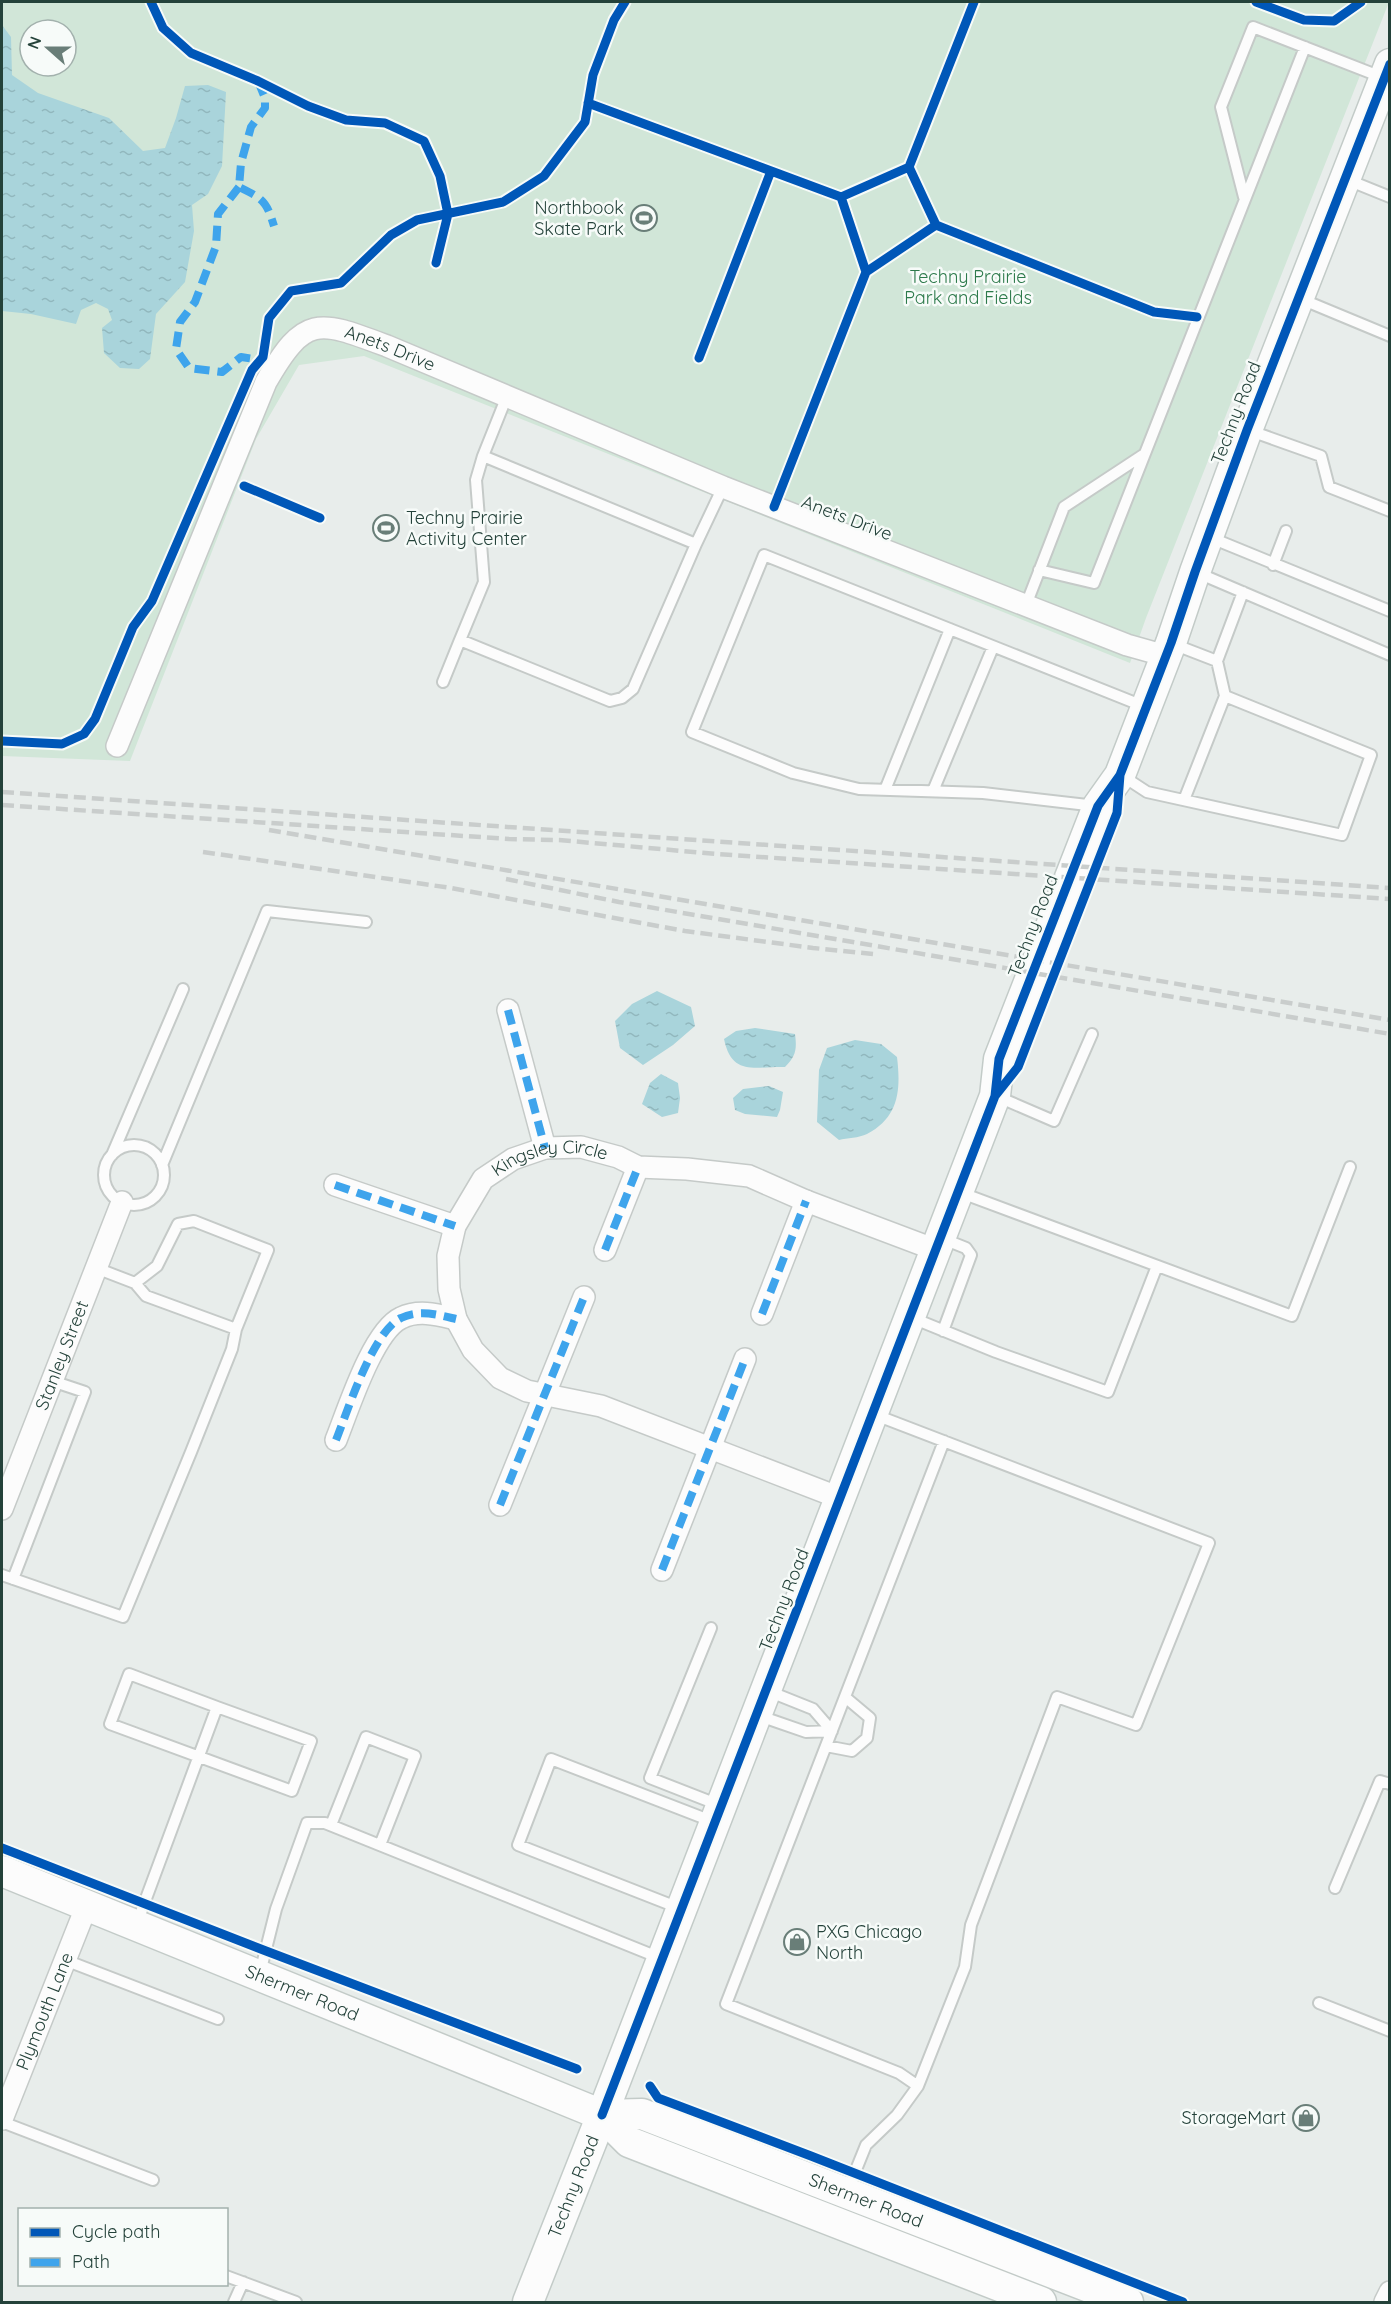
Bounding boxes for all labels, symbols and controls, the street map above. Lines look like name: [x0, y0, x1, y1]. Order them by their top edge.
north arrow: [18, 18, 78, 78]
text: N: [23, 34, 45, 52]
place label: Northbook Skate Park: [534, 196, 624, 240]
sports icon: Northbook Skate Park: [629, 203, 659, 233]
park label: Techny Prairie Park and Fields: [904, 265, 1032, 309]
street label: Anets Drive: [342, 320, 439, 376]
street label: Techny Road: [1205, 358, 1266, 468]
street label: Anets Drive: [799, 490, 896, 545]
place label: Techny Prairie Activity Center: [406, 506, 527, 550]
sports icon: Techny Prairie Activity Center: [371, 513, 401, 543]
street label: Techny Road: [1002, 871, 1063, 981]
street label: Kingsley Circle: [487, 1135, 611, 1181]
street label: Stanley Street: [30, 1297, 93, 1413]
street label: Techny Road: [753, 1545, 814, 1655]
place label: PXG Chicago North: [816, 1920, 922, 1964]
shop icon: PXG Chicago North: [782, 1927, 812, 1957]
street label: Plymouth Lane: [11, 1949, 78, 2073]
street label: Shermer Road: [242, 1959, 363, 2026]
shop icon: StorageMart: [1291, 2103, 1321, 2133]
place label: StorageMart: [1182, 2106, 1286, 2129]
street label: Techny Road: [542, 2132, 604, 2241]
street label: Shermer Road: [806, 2168, 926, 2233]
legend: [18, 2208, 228, 2286]
text: Cycle path: [72, 2220, 160, 2243]
text: Path: [72, 2250, 110, 2273]

